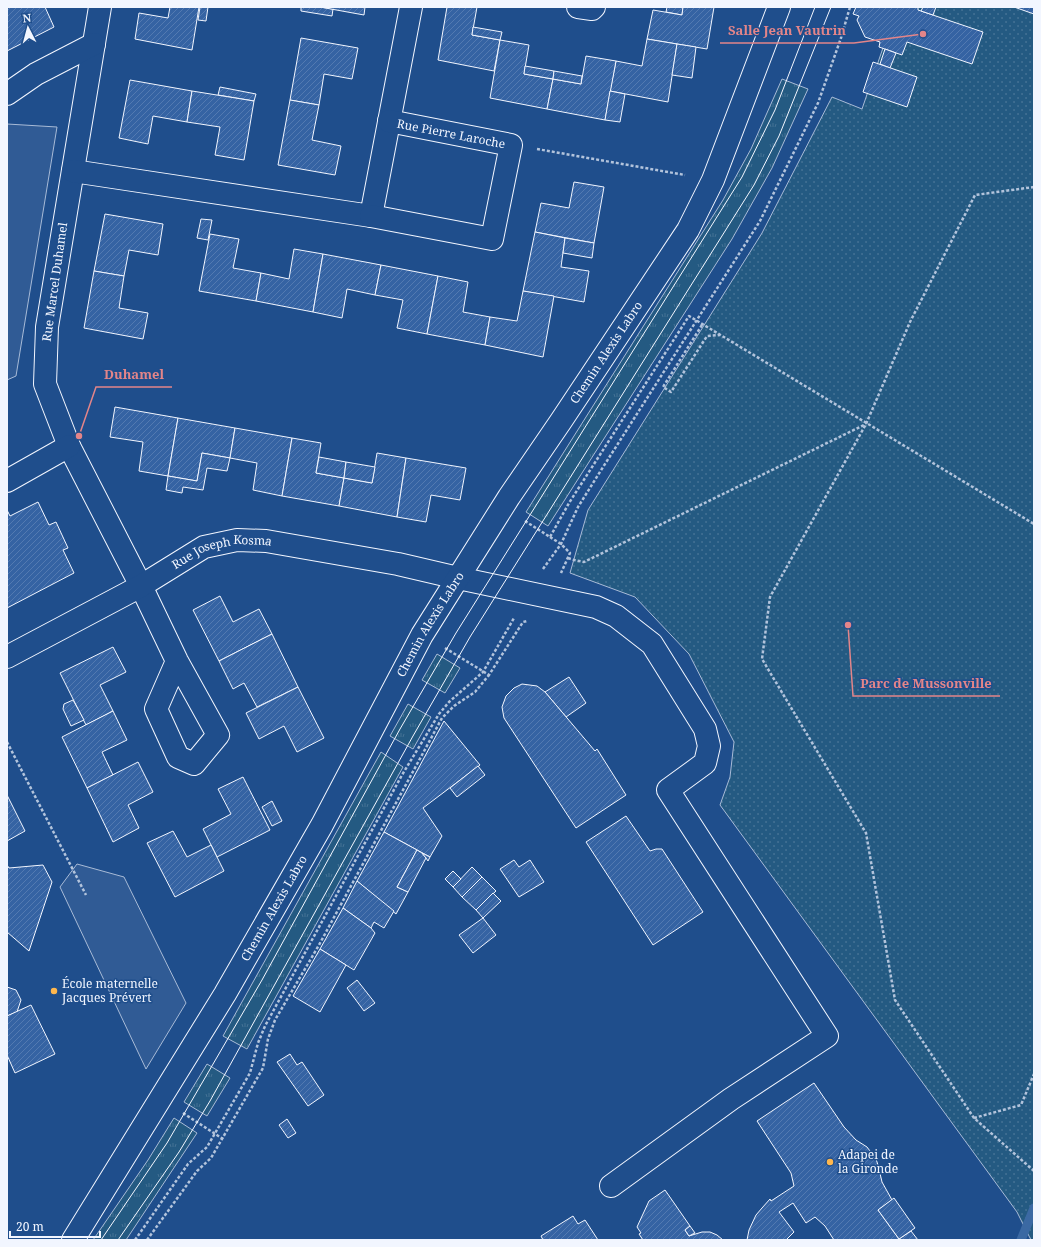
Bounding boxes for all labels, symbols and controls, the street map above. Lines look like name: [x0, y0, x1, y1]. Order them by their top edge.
north arrow: [8, 8, 48, 48]
text: N: [22, 10, 32, 25]
callout: Salle Jean Vautrin: [720, 18, 854, 43]
text: Salle Jean Vautrin: [728, 21, 846, 39]
street label: Rue Pierre Laroche: [395, 115, 507, 152]
street label: Rue Marcel Duhamel: [38, 221, 71, 343]
street label: Chemin Alexis Labro: [566, 298, 646, 407]
callout: Duhamel: [96, 362, 172, 387]
text: Duhamel: [104, 365, 164, 383]
street label: Rue Joseph Kosma: [168, 531, 274, 573]
street label: Chemin Alexis Labro: [392, 568, 468, 680]
callout: Parc de Mussonville: [853, 671, 1000, 696]
text: Parc de Mussonville: [860, 674, 992, 692]
street label: Chemin Alexis Labro: [237, 852, 311, 964]
place label: École maternelle Jacques Prévert: [61, 975, 158, 1006]
marker: École maternelle Jacques Prévert: [49, 986, 59, 996]
place label: Adapei de la Gironde: [838, 1146, 898, 1177]
marker: Adapei de la Gironde: [825, 1157, 835, 1167]
scale bar: [10, 1213, 100, 1239]
text: 20 m: [16, 1218, 44, 1235]

